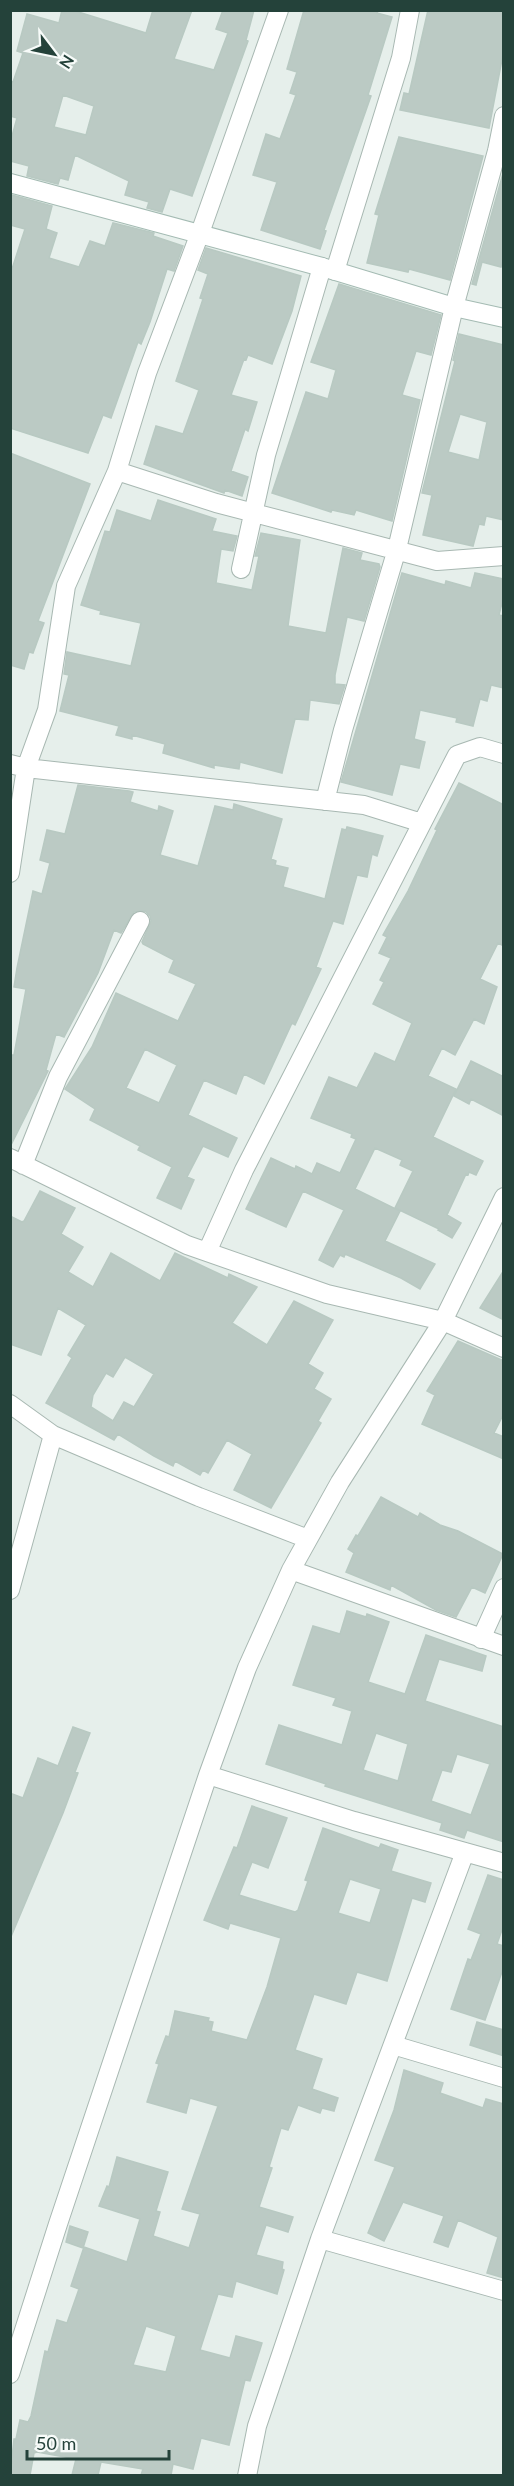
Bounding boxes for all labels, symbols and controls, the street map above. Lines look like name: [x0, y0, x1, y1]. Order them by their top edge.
north arrow: [24, 24, 84, 84]
text: N: [56, 52, 78, 72]
scale bar: [27, 2423, 170, 2461]
text: 50 m: [36, 2432, 76, 2454]

